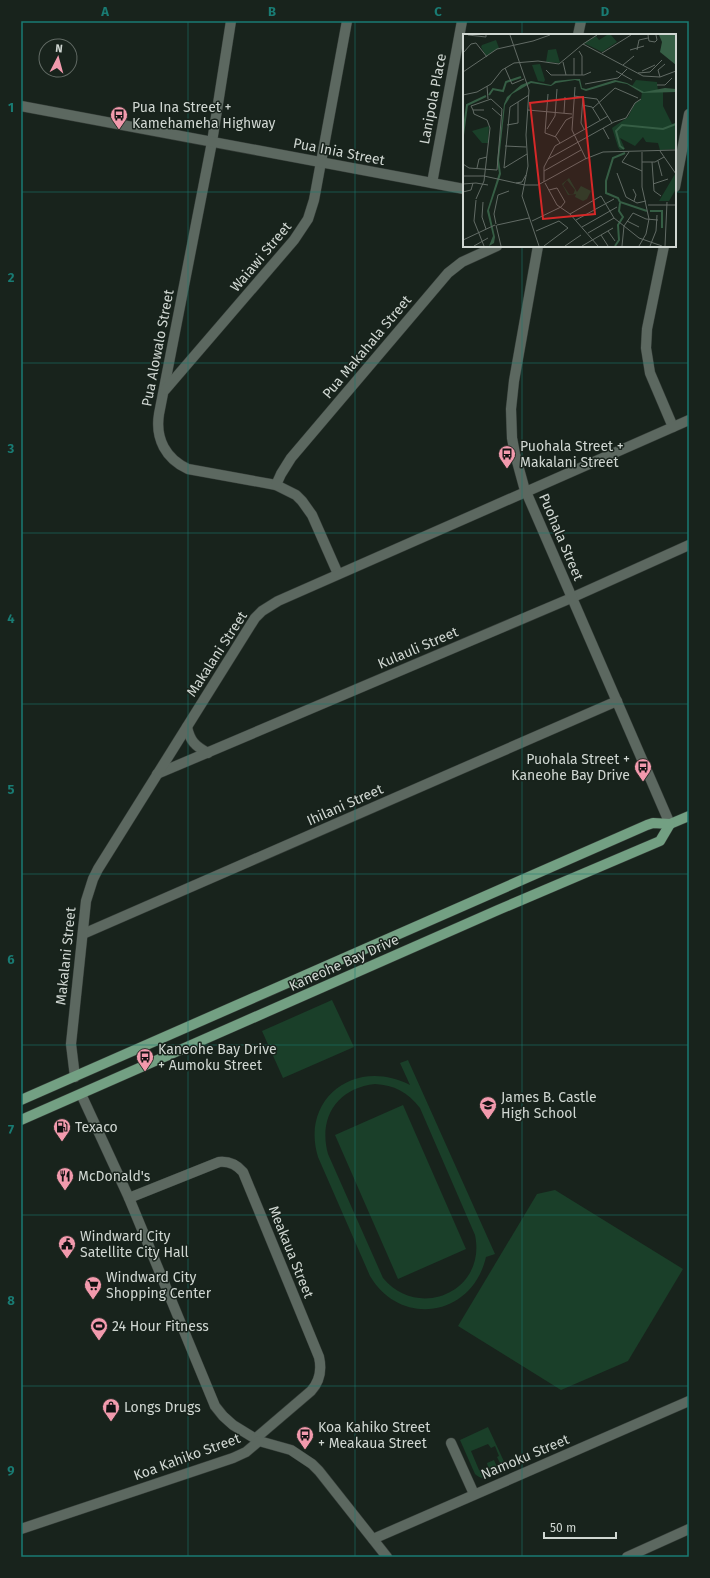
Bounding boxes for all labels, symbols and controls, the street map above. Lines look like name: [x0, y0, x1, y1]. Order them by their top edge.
text: A: [100, 4, 109, 19]
text: B: [268, 4, 276, 19]
text: C: [434, 4, 442, 19]
text: D: [601, 4, 610, 19]
inset map: [463, 34, 676, 247]
north arrow: [38, 38, 78, 78]
text: N: [55, 42, 63, 55]
street label: Lanipola Place: [416, 52, 450, 146]
place label: Pua Ina Street + Kamehameha Highway: [132, 99, 276, 132]
text: 1: [8, 100, 14, 115]
bus stop icon: Pua Ina Street + Kamehameha Highway: [109, 105, 129, 130]
street label: Pua Inia Street: [292, 135, 387, 169]
street label: Waiawi Street: [227, 218, 296, 295]
text: 2: [8, 270, 15, 285]
street label: Pua Alowalo Street: [138, 287, 178, 408]
street label: Pua Makahala Street: [319, 291, 416, 402]
place label: Puohala Street + Makalani Street: [520, 438, 624, 471]
text: 3: [7, 441, 15, 456]
bus stop icon: Puohala Street + Makalani Street: [497, 444, 517, 469]
street label: Puohala Street: [535, 491, 587, 584]
street label: Makalani Street: [183, 607, 251, 700]
text: 4: [7, 611, 15, 626]
street label: Kulauli Street: [375, 623, 462, 673]
place label: Puohala Street + Kaneohe Bay Drive: [511, 751, 630, 784]
bus stop icon: Puohala Street + Kaneohe Bay Drive: [633, 757, 653, 782]
street label: Ihilani Street: [304, 780, 387, 829]
text: 5: [8, 782, 15, 797]
street label: Makalani Street: [52, 905, 80, 1006]
street label: Kaneohe Bay Drive: [286, 931, 402, 995]
text: 6: [7, 952, 15, 967]
place label: Kaneohe Bay Drive + Aumoku Street: [158, 1041, 277, 1074]
bus stop icon: Kaneohe Bay Drive + Aumoku Street: [135, 1047, 155, 1072]
place label: James B. Castle High School: [501, 1089, 597, 1122]
school or university icon: James B. Castle High School: [478, 1095, 498, 1120]
fuel station icon: Texaco: [52, 1117, 72, 1142]
place label: Texaco: [75, 1119, 118, 1136]
text: 7: [8, 1122, 14, 1137]
restaurant icon: McDonald's: [55, 1166, 75, 1191]
place label: McDonald's: [78, 1168, 151, 1185]
street label: Meakaua Street: [265, 1203, 318, 1302]
place label: Windward City Satellite City Hall: [80, 1228, 189, 1261]
public building icon: Windward City Satellite City Hall: [57, 1234, 77, 1259]
place label: Windward City Shopping Center: [106, 1269, 212, 1302]
supermarket icon: Windward City Shopping Center: [83, 1275, 103, 1300]
text: 8: [7, 1293, 15, 1308]
sports icon: 24 Hour Fitness: [89, 1316, 109, 1341]
place label: 24 Hour Fitness: [112, 1318, 209, 1335]
shop icon: Longs Drugs: [101, 1397, 121, 1422]
place label: Longs Drugs: [124, 1399, 201, 1416]
place label: Koa Kahiko Street + Meakaua Street: [318, 1419, 431, 1452]
bus stop icon: Koa Kahiko Street + Meakaua Street: [295, 1425, 315, 1450]
street label: Koa Kahiko Street: [131, 1429, 244, 1484]
street label: Namoku Street: [478, 1430, 573, 1483]
text: 9: [7, 1463, 15, 1478]
scale bar: [544, 1514, 616, 1540]
text: 50 m: [550, 1521, 576, 1535]

